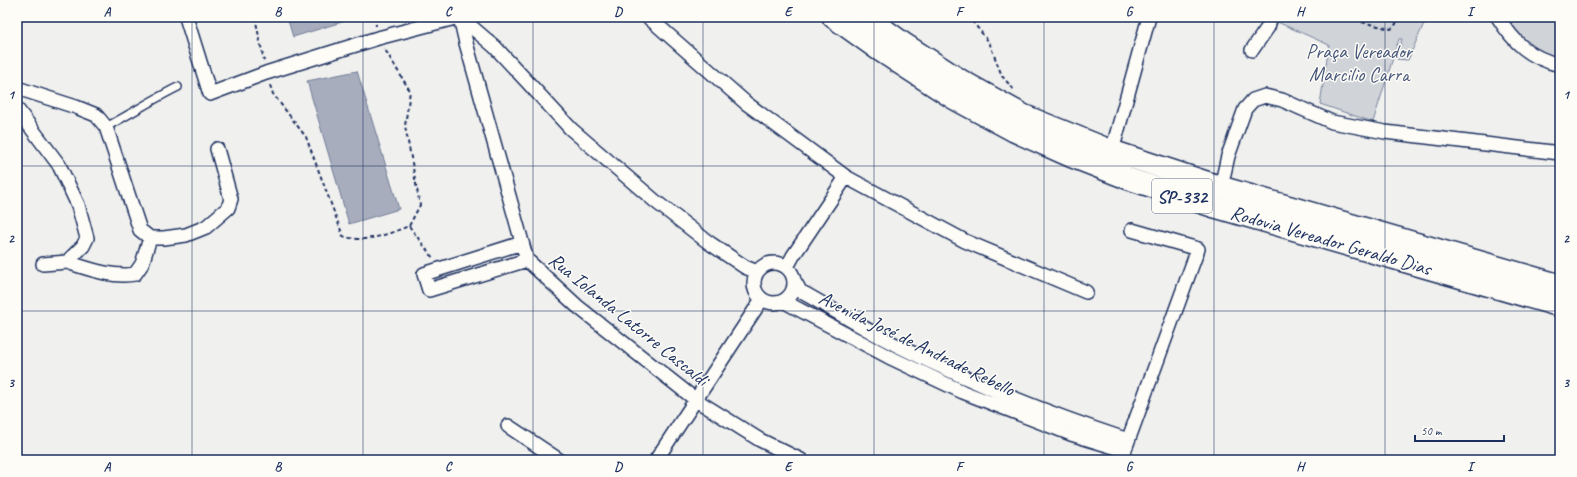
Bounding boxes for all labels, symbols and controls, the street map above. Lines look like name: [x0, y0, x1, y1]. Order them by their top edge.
text: A: [104, 4, 112, 20]
text: B: [275, 4, 283, 20]
text: C: [445, 4, 453, 20]
text: D: [614, 4, 623, 20]
text: E: [785, 4, 794, 20]
text: F: [956, 4, 965, 20]
text: G: [1126, 4, 1134, 20]
text: H: [1296, 4, 1306, 20]
text: I: [1467, 4, 1476, 20]
park label: Praça Vereador Marcilio Carra: [1306, 39, 1414, 87]
text: 1: [8, 87, 16, 103]
text: 1: [1563, 87, 1571, 103]
road number: SP-332: [1152, 179, 1212, 213]
street label: Rodovia Vereador Geraldo Dias: [1228, 200, 1436, 282]
text: 2: [8, 231, 15, 247]
text: 2: [1563, 231, 1570, 247]
street label: Rua Iolanda Latorre Cascaldi: [544, 247, 715, 393]
street label: Avenida José de Andrade Rebello: [815, 285, 1019, 402]
text: 3: [8, 375, 15, 391]
text: 3: [1563, 375, 1570, 391]
scale bar: [1415, 417, 1504, 443]
text: 50 m: [1421, 423, 1443, 439]
text: A: [104, 459, 112, 475]
text: B: [275, 459, 283, 475]
text: C: [445, 459, 453, 475]
text: D: [614, 459, 623, 475]
text: E: [785, 459, 794, 475]
text: F: [956, 459, 965, 475]
text: G: [1126, 459, 1134, 475]
text: H: [1296, 459, 1306, 475]
text: I: [1467, 459, 1476, 475]

